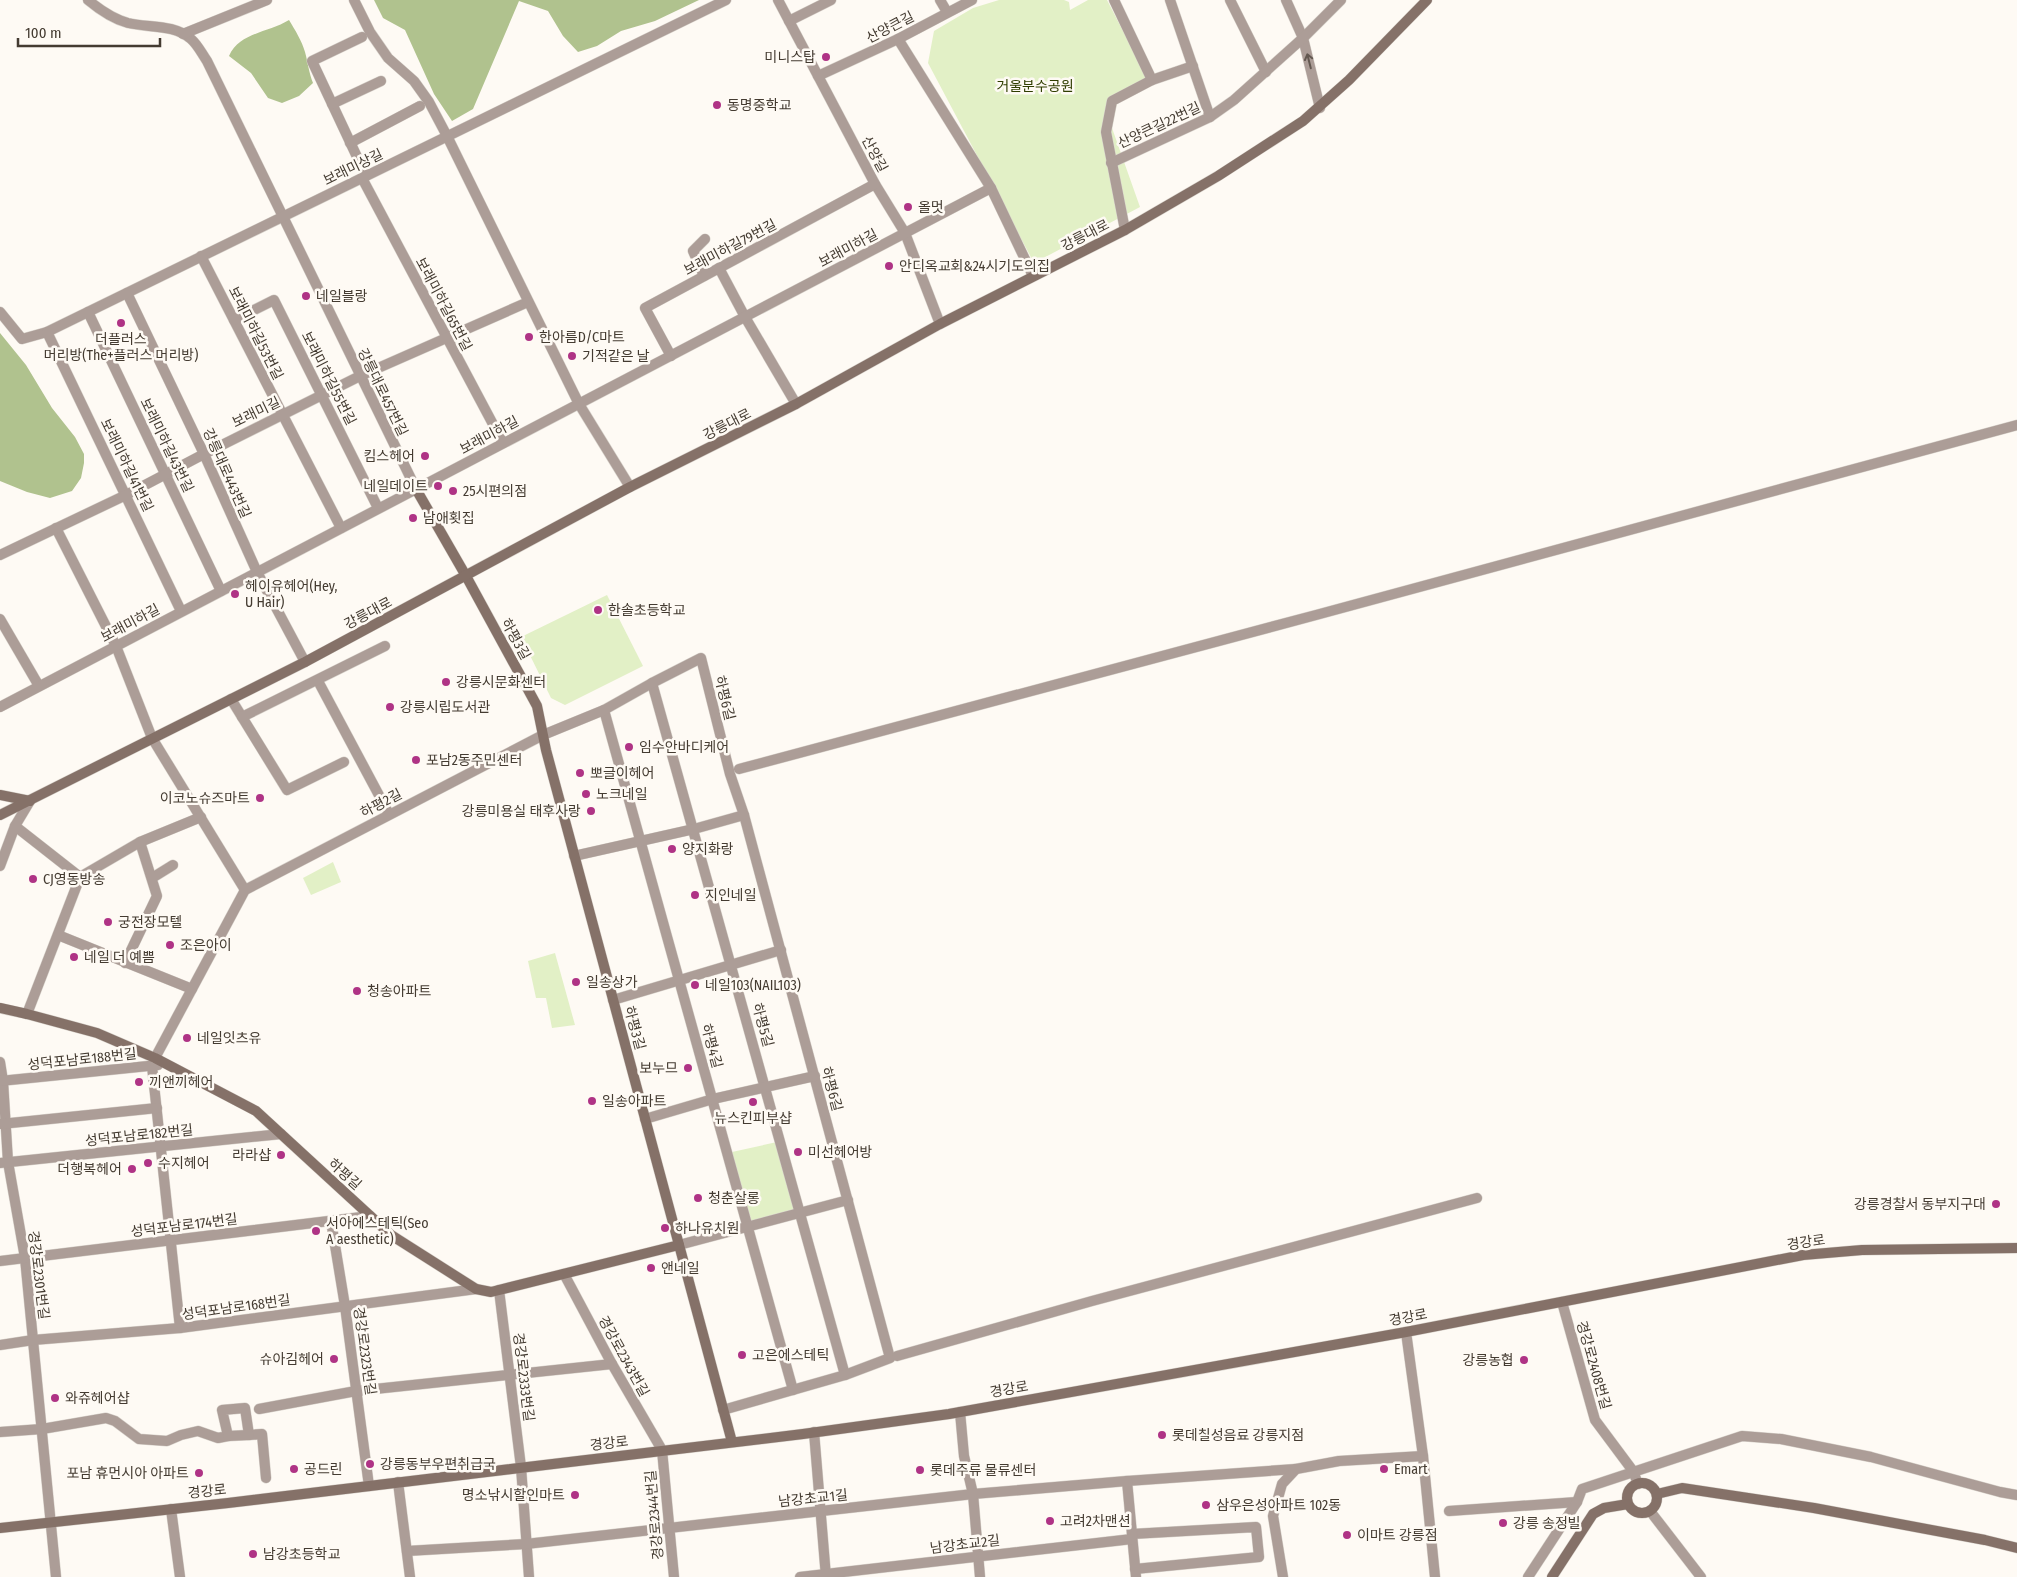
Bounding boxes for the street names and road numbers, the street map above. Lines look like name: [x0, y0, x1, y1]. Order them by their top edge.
street label: 산양큰길: [863, 8, 917, 47]
street label: 산양큰길22번길: [1115, 99, 1203, 152]
street label: 산양길: [858, 133, 891, 175]
street label: 보래미상길: [321, 146, 386, 189]
street label: 보래미하길79번길: [681, 216, 779, 279]
street label: 강릉대로: [1058, 216, 1112, 255]
street label: 보래미하길: [816, 226, 881, 271]
street label: 보래미하길65번길: [412, 255, 475, 354]
street label: 보래미하길53번길: [225, 284, 286, 383]
street label: 보래미하길55번길: [298, 329, 359, 428]
street label: 강릉대로457번길: [354, 345, 411, 439]
street label: 보래미길: [229, 394, 283, 431]
street label: 보래미하길43번길: [136, 395, 197, 495]
street label: 강릉대로: [700, 405, 754, 444]
street label: 보래미하길: [457, 413, 522, 458]
street label: 보래미하길41번길: [97, 416, 156, 515]
street label: 강릉대로443번길: [199, 425, 254, 521]
street label: 강릉대로: [341, 594, 395, 633]
street label: 보래미하길: [98, 601, 163, 646]
street label: 하평3길: [497, 615, 534, 663]
street label: 하평6길: [711, 674, 738, 722]
street label: 하평2길: [357, 785, 405, 821]
street label: 하평5길: [748, 1001, 777, 1049]
street label: 하평3길: [620, 1004, 649, 1052]
street label: 하평4길: [697, 1022, 726, 1070]
street label: 성덕포남로188번길: [27, 1045, 137, 1074]
street label: 하평6길: [817, 1065, 846, 1113]
street label: 성덕포남로182번길: [84, 1121, 194, 1150]
street label: 하평길: [325, 1155, 365, 1194]
street label: 성덕포남로174번길: [130, 1211, 239, 1240]
street label: 경강로2301번길: [25, 1230, 52, 1320]
street label: 경강로: [1786, 1231, 1827, 1254]
street label: 성덕포남로168번길: [181, 1291, 292, 1324]
street label: 경강로: [1388, 1305, 1429, 1330]
street label: 경강로2323번길: [350, 1306, 379, 1396]
street label: 경강로2343번길: [594, 1313, 653, 1400]
street label: 경강로2408번길: [1573, 1319, 1614, 1411]
street label: 경강로2333번길: [510, 1332, 537, 1423]
street label: 경강로: [989, 1378, 1030, 1401]
street label: 경강로: [589, 1433, 629, 1454]
street label: 경강로2344번길: [642, 1469, 667, 1561]
street label: 경강로: [187, 1481, 227, 1502]
street label: 남강초교1길: [777, 1486, 849, 1511]
street label: 남강초교2길: [929, 1532, 1001, 1557]

